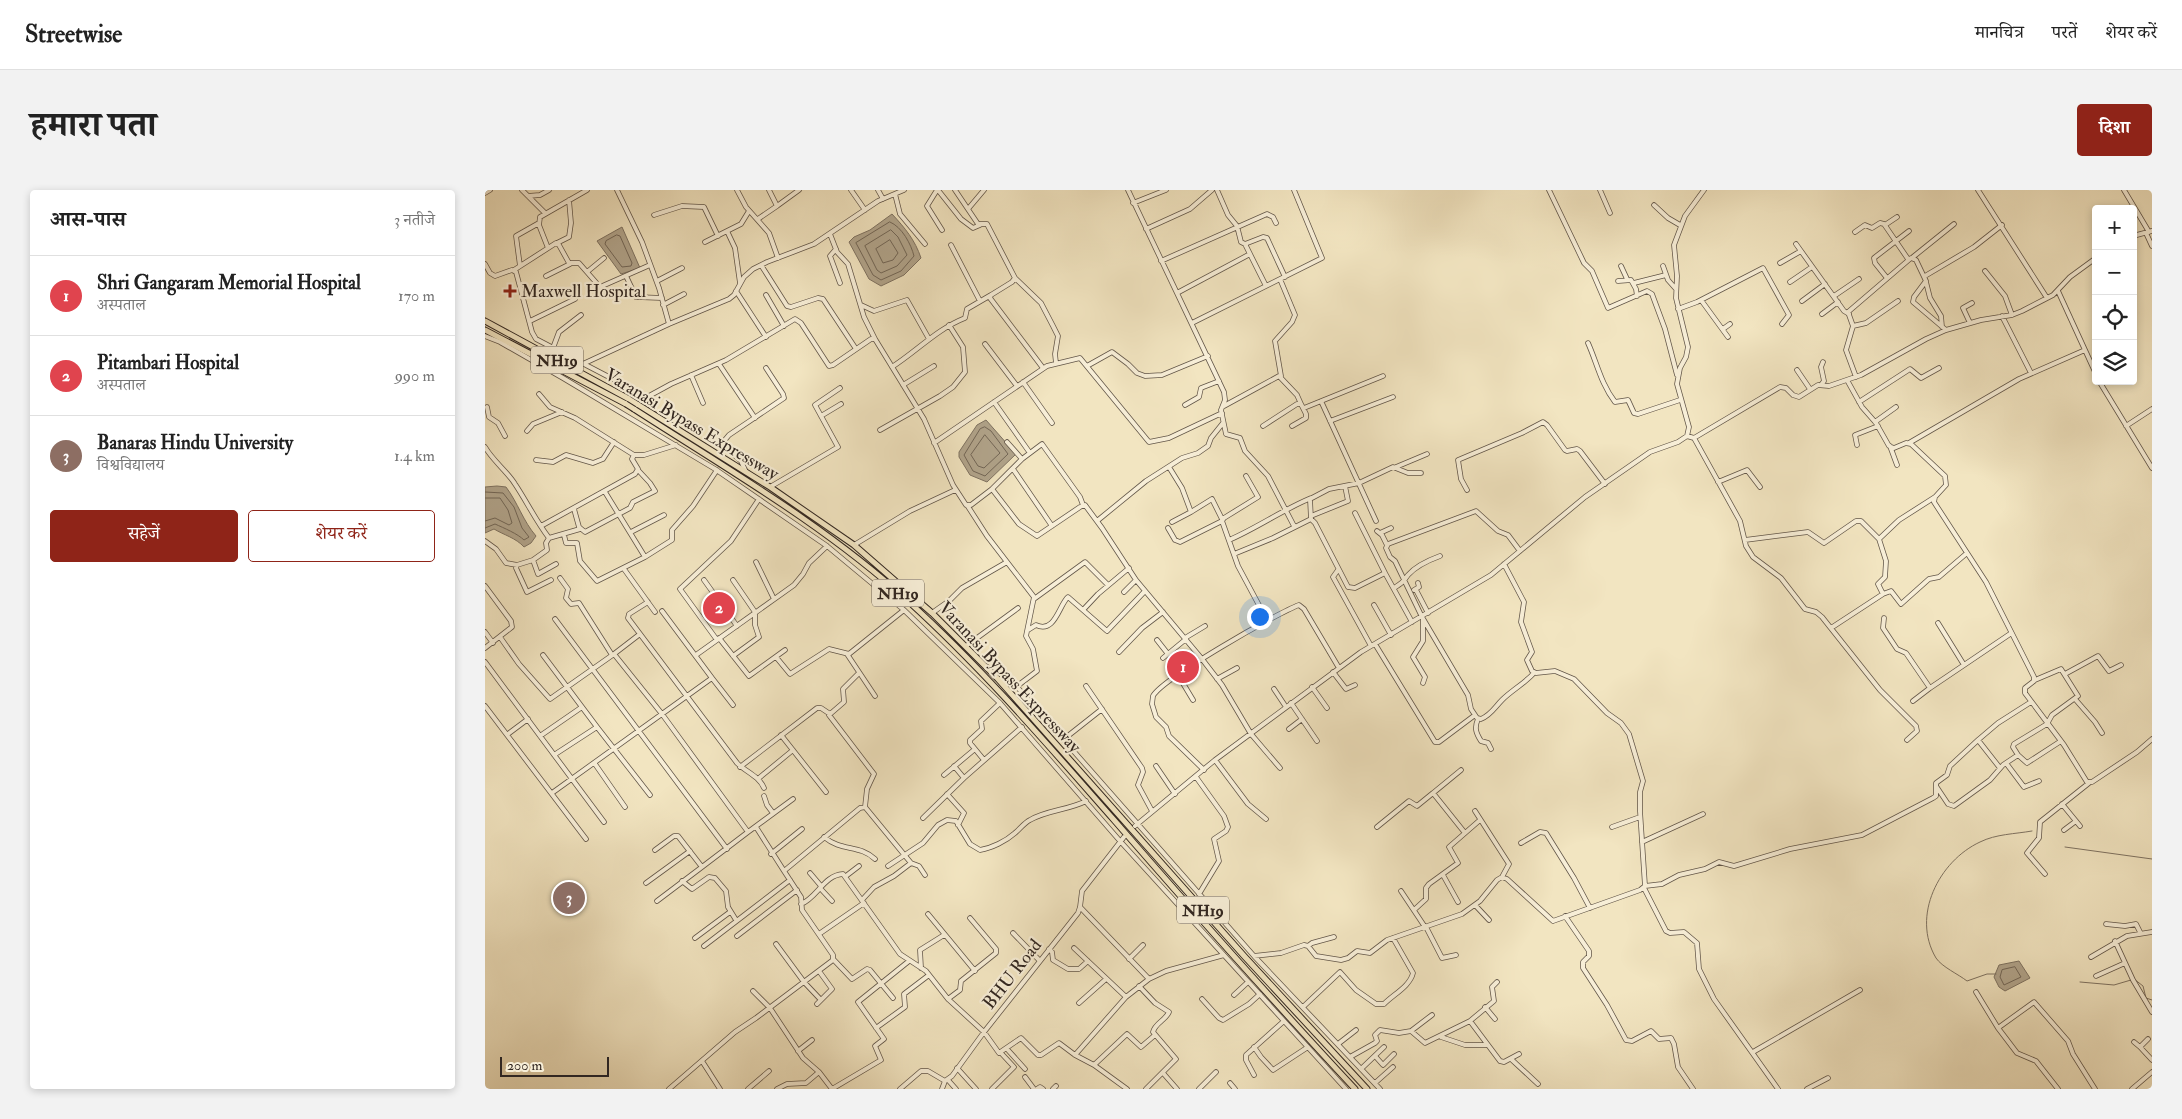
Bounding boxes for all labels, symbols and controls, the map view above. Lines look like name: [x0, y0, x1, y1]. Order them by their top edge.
text: Streetwise: [25, 19, 122, 50]
text: मानचित्र: [1975, 21, 2024, 44]
text: परतें: [2052, 21, 2078, 44]
text: शेयर करें: [2106, 21, 2157, 44]
text: हमारा पता: [30, 103, 156, 147]
button: दिशा: [2077, 104, 2152, 156]
map controls: [2092, 205, 2137, 385]
button: +: [2092, 205, 2137, 250]
text: आस-पास: [50, 206, 126, 233]
text: 3 नतीजे: [394, 210, 435, 230]
button: −: [2092, 250, 2137, 295]
text: Shri Gangaram Memorial Hospital: [97, 271, 361, 295]
place label: Maxwell Hospital: [521, 280, 646, 303]
marker: Maxwell Hospital: [503, 284, 517, 298]
text: 1: [63, 286, 69, 306]
text: 170 m: [398, 286, 435, 306]
text: अस्पताल: [97, 295, 146, 315]
button: locate: [2092, 295, 2137, 340]
button: layers: [2092, 340, 2137, 385]
road number: NH19: [531, 346, 583, 374]
text: Pitambari Hospital: [97, 351, 239, 375]
street label: Varanasi Bypass Expressway: [600, 363, 784, 486]
text: 2: [62, 366, 70, 386]
text: 990 m: [395, 366, 435, 386]
text: अस्पताल: [97, 375, 146, 395]
text: Banaras Hindu University: [97, 431, 293, 455]
text: 3: [63, 446, 69, 466]
text: 1.4 km: [394, 446, 435, 466]
text: विश्वविद्यालय: [97, 455, 164, 475]
button: सहेजें: [50, 510, 238, 562]
button: शेयर करें: [248, 510, 435, 562]
road number: NH19: [872, 579, 924, 606]
pin: 2: [703, 589, 735, 627]
street label: Varanasi Bypass Expressway: [933, 597, 1087, 759]
your location: [1247, 604, 1273, 630]
pin: 1: [1167, 648, 1199, 686]
pin: 3: [553, 879, 585, 917]
road number: NH19: [1177, 896, 1229, 924]
street label: BHU Road: [978, 934, 1047, 1014]
scale bar: [500, 1054, 609, 1077]
text: 200 m: [507, 1057, 542, 1074]

